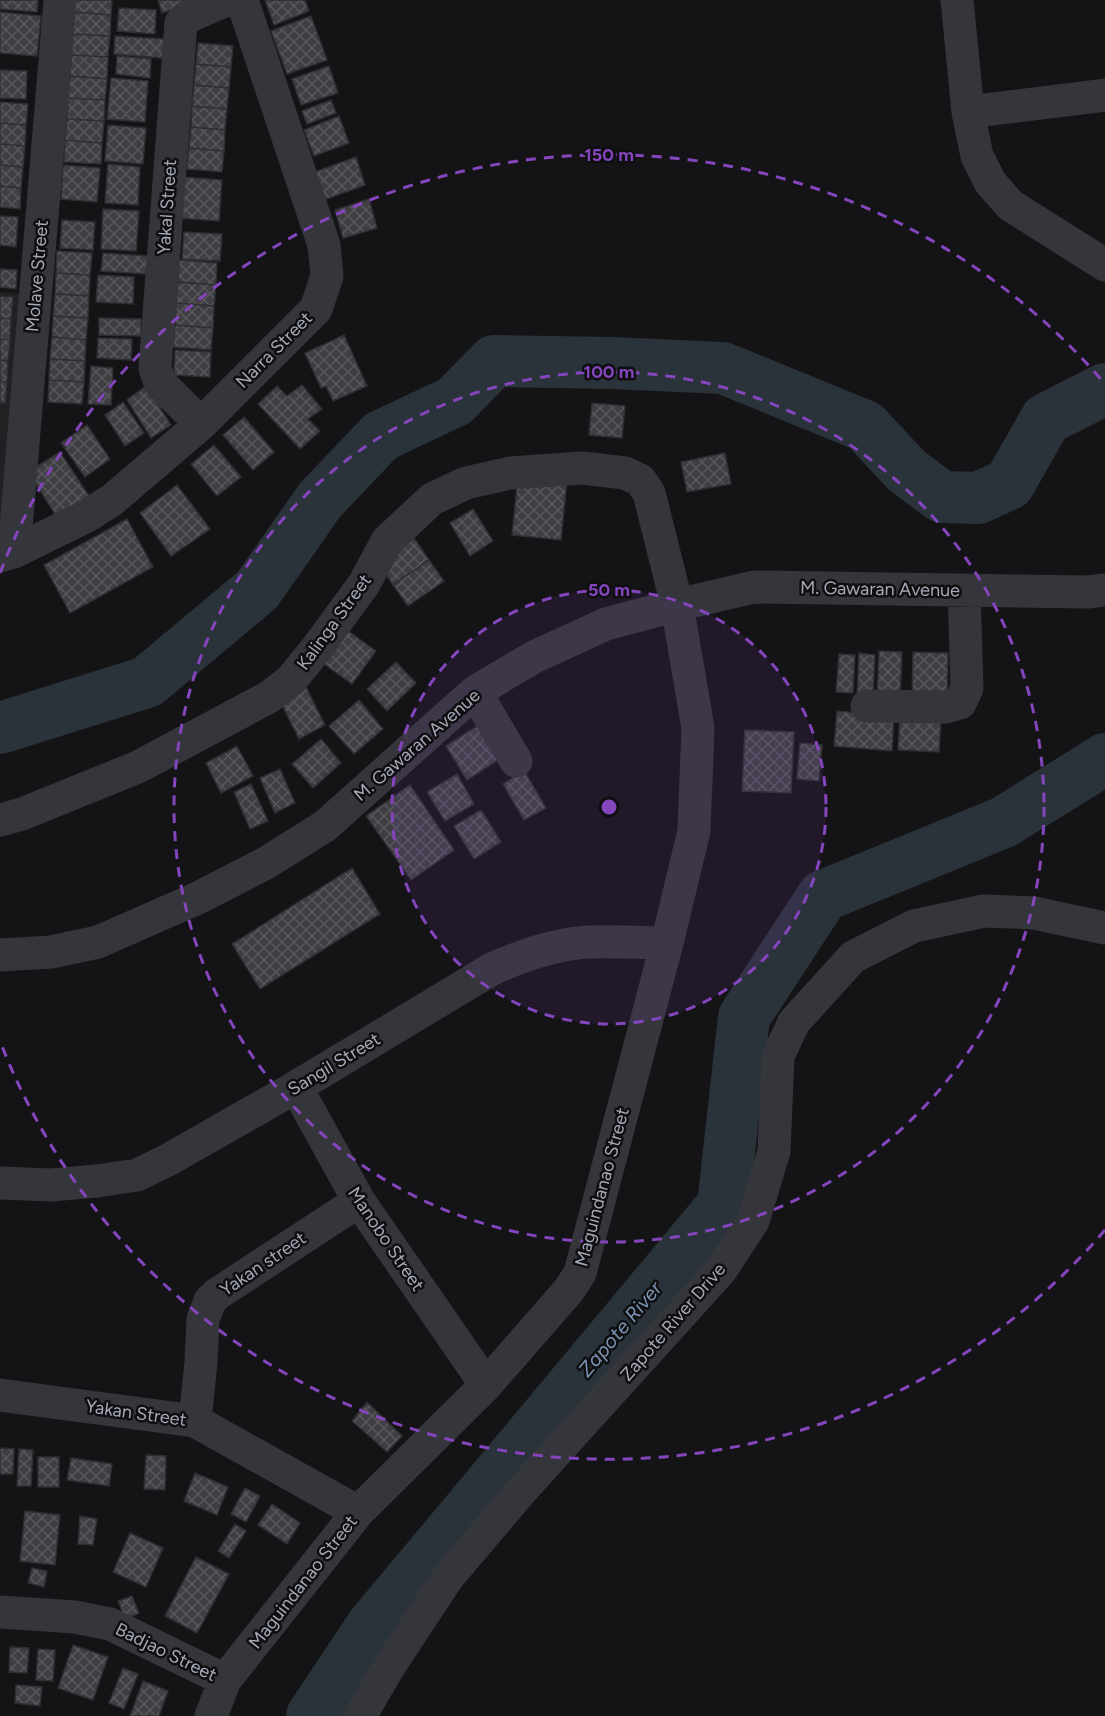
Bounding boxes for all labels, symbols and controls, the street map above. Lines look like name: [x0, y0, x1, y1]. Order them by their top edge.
text: 150 m: [584, 144, 634, 166]
street label: Yakal Street: [153, 158, 181, 255]
street label: Molave Street: [21, 219, 53, 333]
street label: Narra Street: [231, 307, 317, 393]
text: 100 m: [584, 361, 634, 383]
street label: Kalinga Street: [292, 570, 376, 674]
street label: M. Gawaran Avenue: [800, 577, 960, 601]
text: 50 m: [588, 579, 630, 601]
street label: M. Gawaran Avenue: [349, 684, 485, 806]
centre of rings: [599, 797, 619, 817]
street label: Sangil Street: [284, 1028, 384, 1100]
street label: Maguindanao Street: [570, 1105, 634, 1269]
street label: Manobo Street: [343, 1183, 429, 1295]
street label: Yakan street: [216, 1227, 310, 1301]
street label: Zapote River Drive: [616, 1259, 730, 1385]
water label: Zapote River: [573, 1277, 667, 1381]
street label: Yakan Street: [84, 1395, 188, 1431]
street label: Maguindanao Street: [244, 1511, 362, 1653]
street label: Badjao Street: [112, 1618, 220, 1686]

